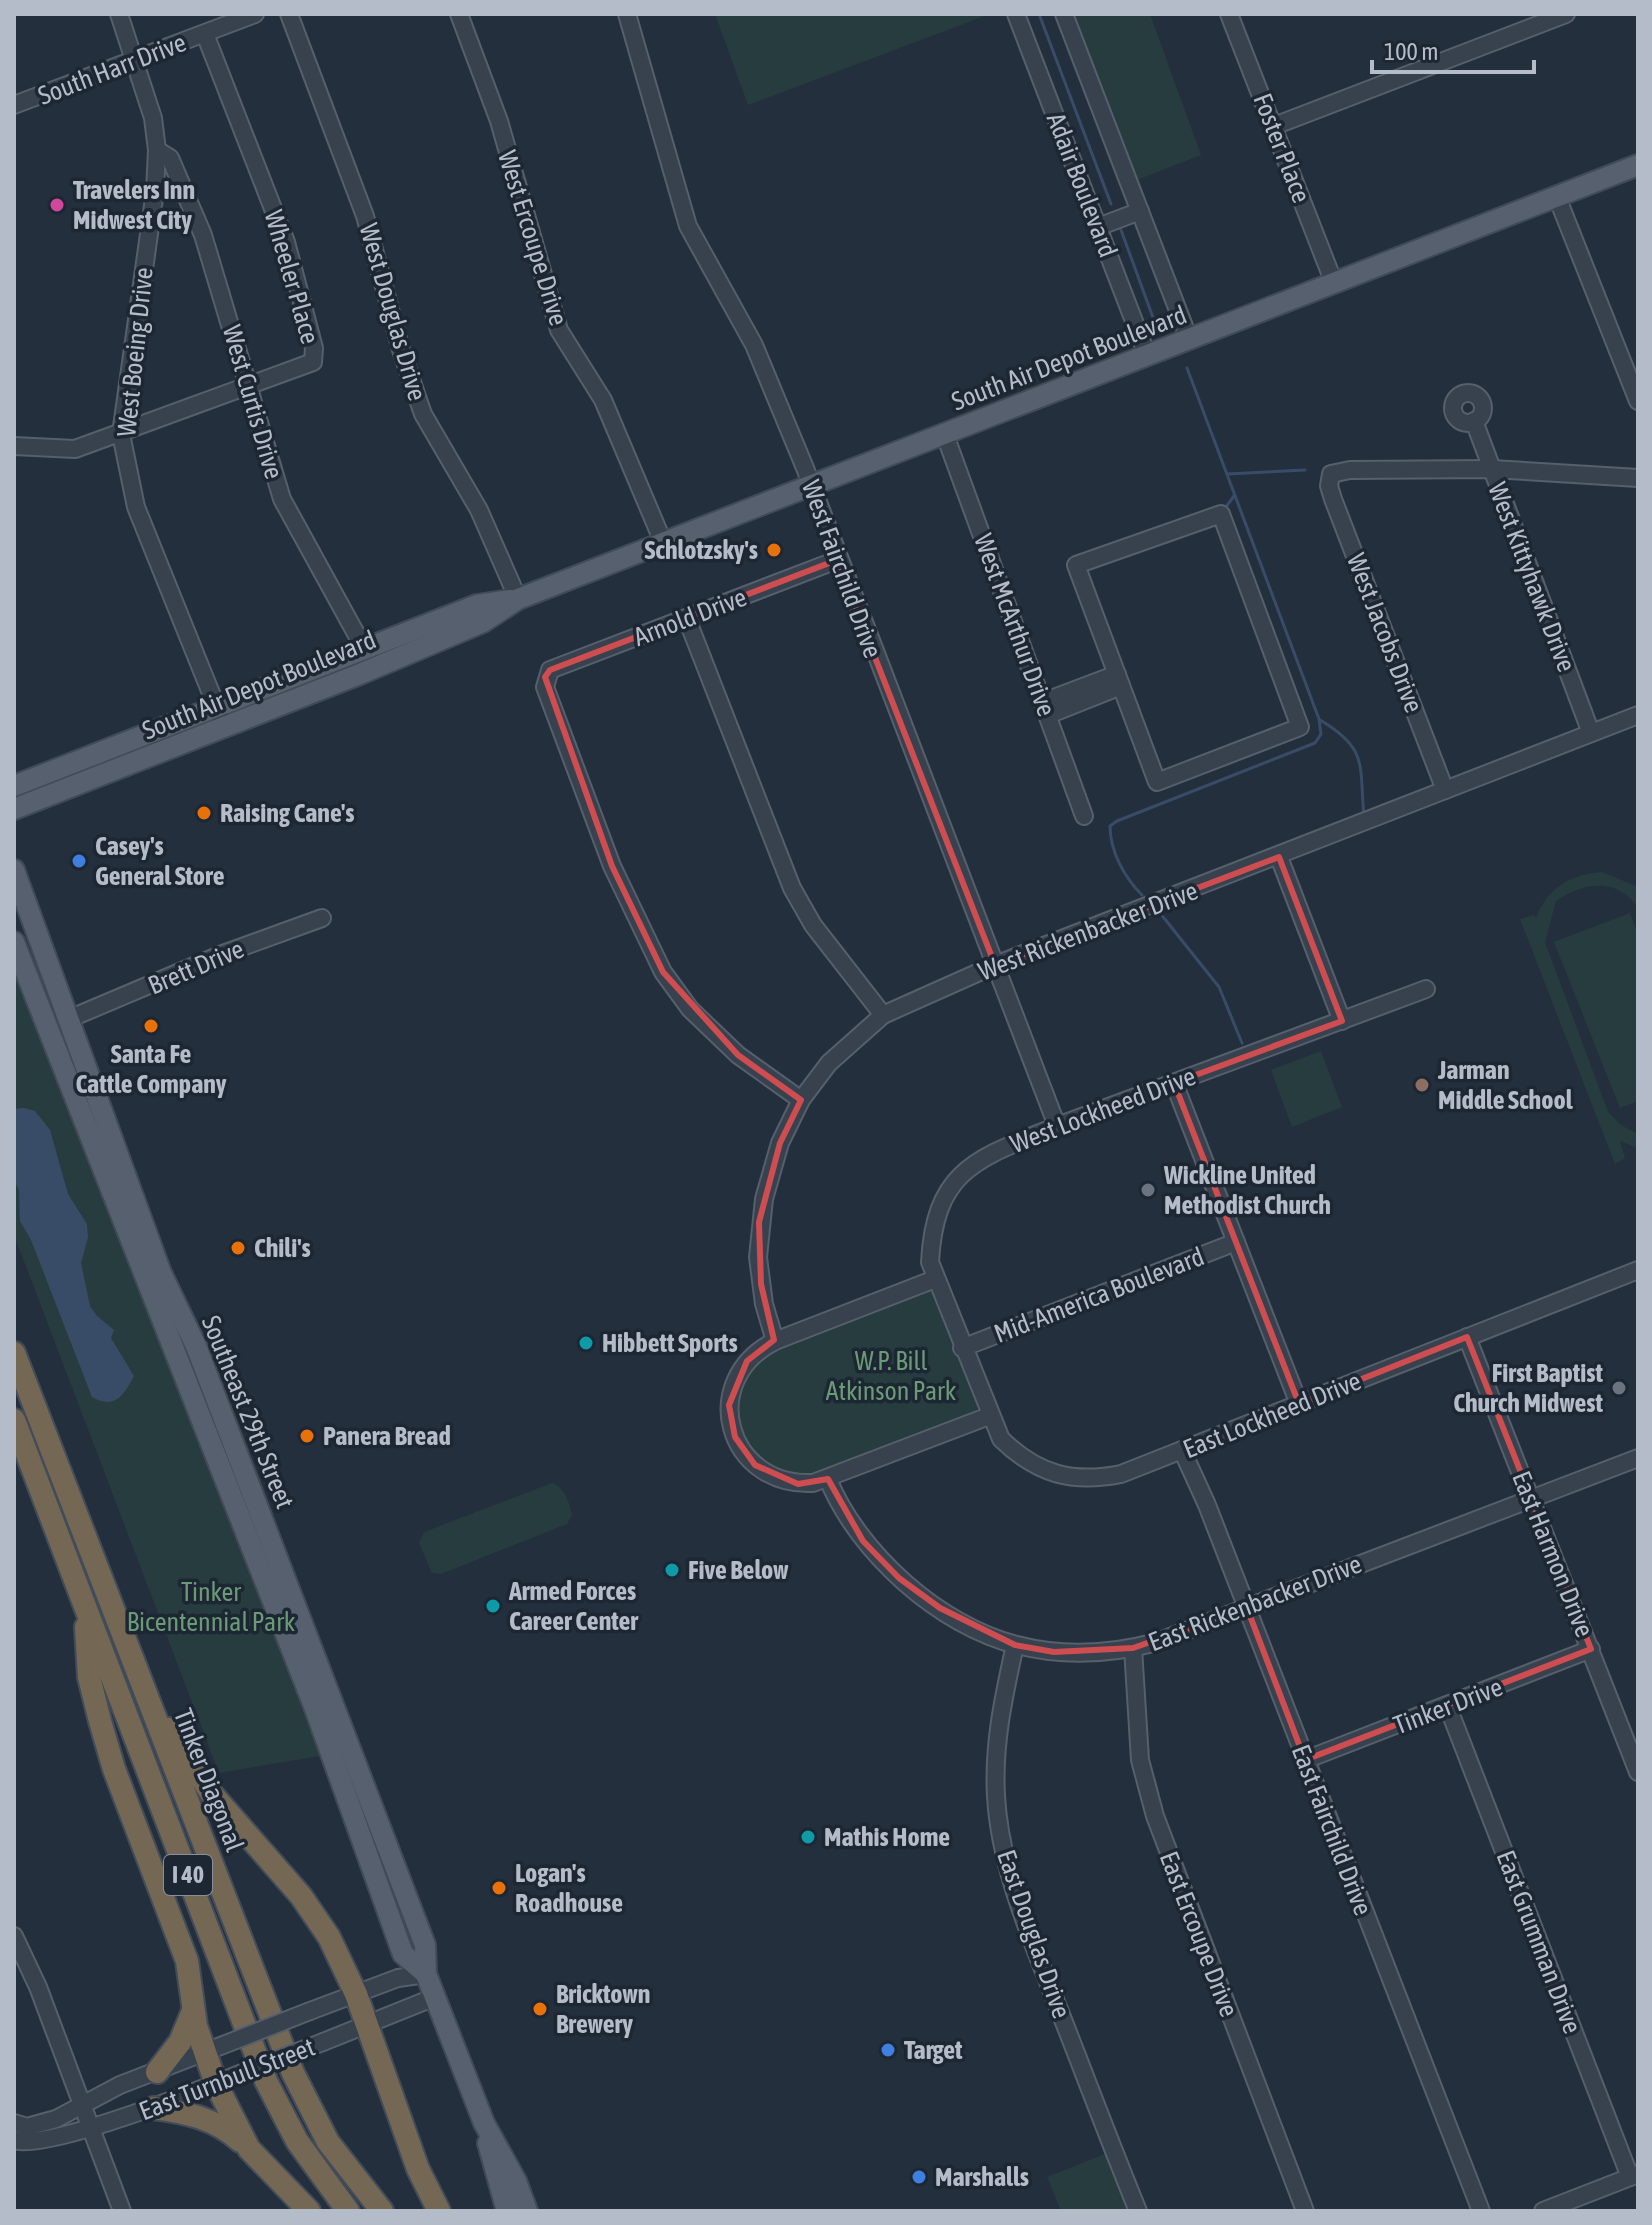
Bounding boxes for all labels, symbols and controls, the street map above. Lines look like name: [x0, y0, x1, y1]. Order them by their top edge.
scale bar: [1372, 24, 1534, 74]
street label: South Harr Drive: [34, 27, 190, 111]
text: 100 m: [1384, 38, 1438, 65]
street label: Foster Place: [1247, 89, 1317, 207]
street label: Adair Boulevard: [1041, 109, 1123, 261]
street label: West Ercoupe Drive: [492, 147, 574, 329]
place label: Travelers Inn Midwest City: [73, 175, 195, 235]
marker: Travelers Inn Midwest City: [48, 196, 66, 214]
street label: Wheeler Place: [259, 207, 325, 347]
street label: West Douglas Drive: [353, 220, 433, 404]
street label: West Boeing Drive: [111, 266, 159, 438]
street label: South Air Depot Boulevard: [947, 299, 1191, 417]
street label: West Curtis Drive: [217, 322, 289, 482]
street label: West Fairchild Drive: [796, 476, 888, 662]
street label: West Kittyhawk Drive: [1482, 478, 1582, 676]
street label: West McArthur Drive: [968, 530, 1062, 720]
place label: Schlotzsky's: [644, 535, 758, 565]
marker: Schlotzsky's: [765, 541, 783, 559]
street label: West Jacobs Drive: [1341, 549, 1429, 717]
street label: Arnold Drive: [629, 582, 751, 652]
street label: South Air Depot Boulevard: [138, 624, 380, 746]
place label: Raising Cane's: [220, 798, 354, 828]
marker: Raising Cane's: [195, 804, 213, 822]
place label: Casey's General Store: [95, 831, 225, 891]
marker: Casey's General Store: [70, 852, 88, 870]
street label: West Rickenbacker Drive: [974, 875, 1202, 987]
street label: Brett Drive: [144, 933, 248, 1001]
marker: Santa Fe Cattle Company: [142, 1017, 160, 1035]
place label: Santa Fe Cattle Company: [75, 1039, 227, 1099]
place label: Jarman Middle School: [1437, 1055, 1574, 1115]
street label: West Lockheed Drive: [1006, 1061, 1200, 1159]
marker: Jarman Middle School: [1413, 1076, 1431, 1094]
place label: Wickline United Methodist Church: [1163, 1160, 1331, 1220]
marker: Wickline United Methodist Church: [1139, 1181, 1157, 1199]
place label: Chili's: [254, 1233, 311, 1263]
marker: Chili's: [229, 1239, 247, 1257]
street label: Mid-America Boulevard: [990, 1241, 1208, 1349]
street label: Southeast 29th Street: [196, 1311, 300, 1513]
place label: Hibbett Sports: [602, 1328, 738, 1358]
marker: Hibbett Sports: [577, 1334, 595, 1352]
park label: W.P. Bill Atkinson Park: [826, 1346, 956, 1406]
place label: First Baptist Church Midwest: [1453, 1358, 1604, 1418]
street label: East Lockheed Drive: [1179, 1366, 1365, 1464]
marker: First Baptist Church Midwest: [1610, 1379, 1628, 1397]
place label: Panera Bread: [323, 1421, 451, 1451]
marker: Panera Bread: [298, 1427, 316, 1445]
street label: East Harmon Drive: [1506, 1467, 1600, 1641]
street label: East Rickenbacker Drive: [1144, 1549, 1366, 1657]
place label: Five Below: [688, 1555, 789, 1585]
marker: Five Below: [663, 1561, 681, 1579]
place label: Armed Forces Career Center: [508, 1576, 639, 1636]
park label: Tinker Bicentennial Park: [127, 1577, 295, 1637]
marker: Armed Forces Career Center: [484, 1597, 502, 1615]
street label: Tinker Drive: [1389, 1672, 1507, 1740]
street label: Tinker Diagonal: [168, 1704, 250, 1856]
street label: East Fairchild Drive: [1286, 1740, 1378, 1920]
place label: Mathis Home: [824, 1822, 950, 1852]
marker: Mathis Home: [799, 1828, 817, 1846]
street label: East Douglas Drive: [991, 1846, 1077, 2022]
street label: East Grumman Drive: [1490, 1846, 1588, 2038]
street label: East Ercoupe Drive: [1154, 1847, 1244, 2021]
road number: I 40: [164, 1855, 212, 1895]
place label: Logan's Roadhouse: [515, 1858, 623, 1918]
marker: Logan's Roadhouse: [490, 1879, 508, 1897]
place label: Bricktown Brewery: [556, 1979, 650, 2039]
marker: Bricktown Brewery: [531, 2000, 549, 2018]
street label: East Turnbull Street: [135, 2032, 319, 2126]
place label: Target: [904, 2035, 963, 2065]
marker: Target: [879, 2041, 897, 2059]
place label: Marshalls: [935, 2162, 1029, 2192]
marker: Marshalls: [910, 2168, 928, 2186]

